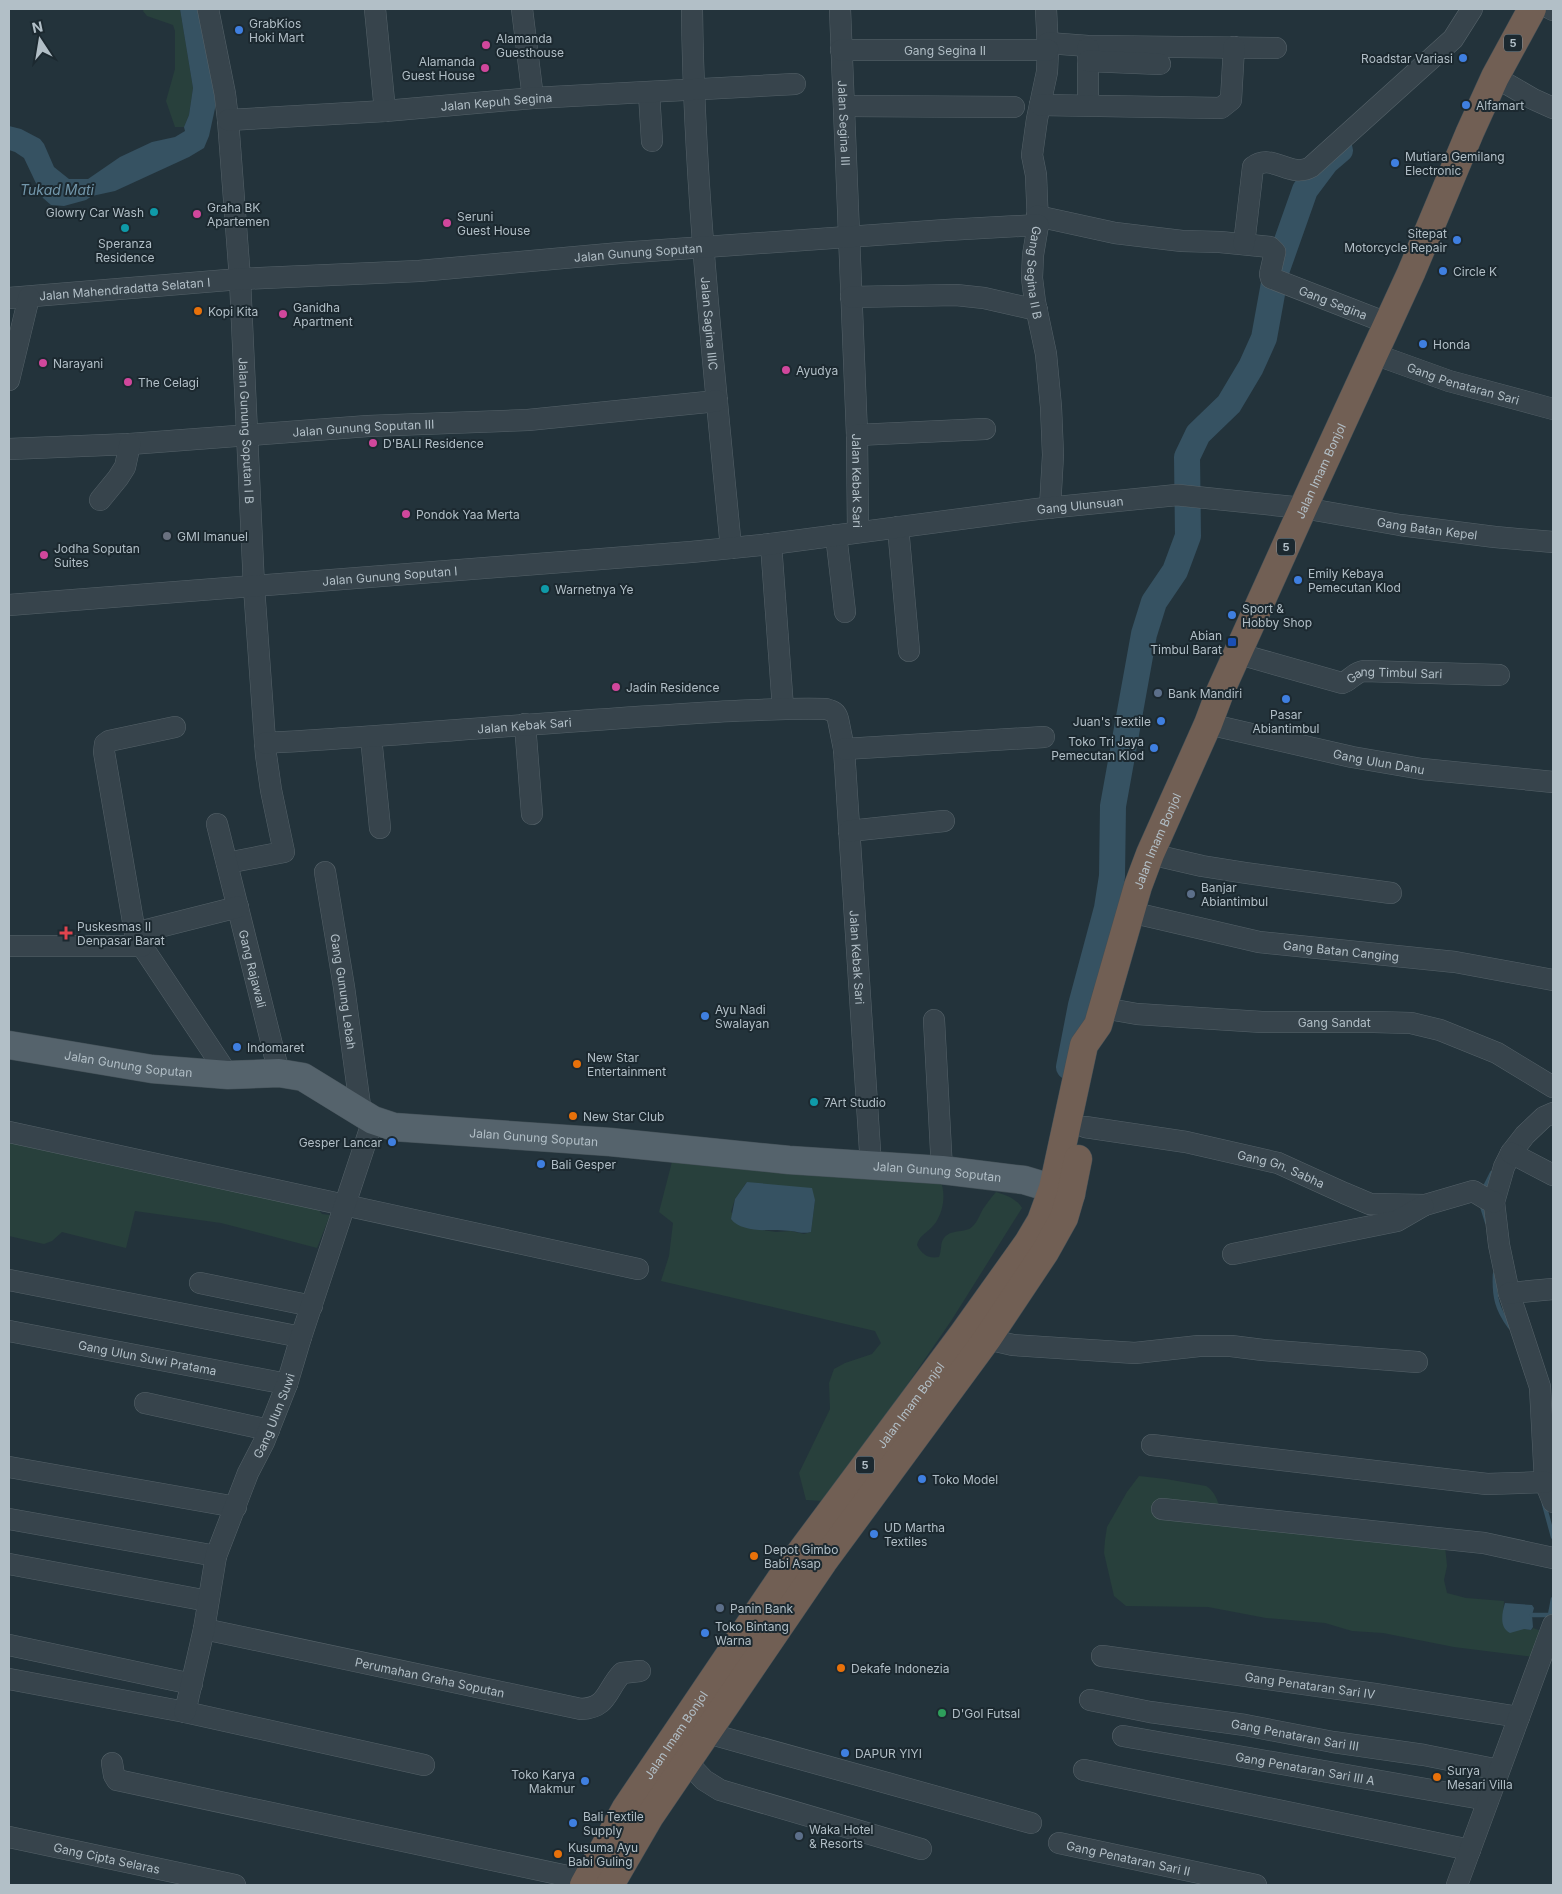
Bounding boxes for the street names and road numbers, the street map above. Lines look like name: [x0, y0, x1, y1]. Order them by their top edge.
road number: 5: [1504, 34, 1522, 52]
street label: Gang Segina II: [904, 43, 986, 58]
street label: Jalan Segina III: [835, 80, 854, 166]
street label: Jalan Kepuh Segina: [440, 89, 553, 114]
street label: Gang Segina II B: [1024, 225, 1046, 321]
street label: Jalan Gunung Soputan: [573, 240, 703, 265]
street label: Jalan Mahendradatta Selatan I: [38, 274, 211, 303]
street label: Jalan Sagina IIIC: [698, 276, 721, 371]
street label: Gang Segina: [1297, 282, 1370, 322]
street label: Jalan Gunung Soputan I B: [236, 357, 258, 504]
street label: Gang Penataran Sari: [1405, 359, 1521, 407]
street label: Jalan Gunung Soputan III: [292, 416, 435, 439]
street label: Jalan Imam Bonjol: [1292, 421, 1349, 521]
street label: Jalan Kebak Sari: [849, 433, 865, 528]
street label: Gang Ulunsuan: [1036, 493, 1124, 516]
street label: Gang Batan Kepel: [1376, 514, 1478, 542]
road number: 5: [1277, 538, 1295, 556]
street label: Jalan Gunung Soputan I: [322, 563, 458, 588]
street label: Gang Timbul Sari: [1343, 663, 1443, 686]
street label: Jalan Kebak Sari: [477, 714, 572, 736]
street label: Gang Ulun Danu: [1332, 745, 1426, 777]
street label: Jalan Imam Bonjol: [1130, 791, 1184, 891]
street label: Jalan Kebak Sari: [847, 910, 868, 1005]
street label: Gang Rajawali: [236, 928, 270, 1009]
street label: Gang Gunung Lebah: [328, 933, 360, 1050]
street label: Gang Batan Canging: [1282, 937, 1400, 964]
street label: Gang Sandat: [1298, 1015, 1371, 1030]
street label: Jalan Gunung Soputan: [63, 1047, 193, 1080]
street label: Jalan Gunung Soputan: [469, 1125, 599, 1149]
street label: Gang Gn. Sabha: [1236, 1146, 1327, 1191]
street label: Jalan Gunung Soputan: [872, 1158, 1002, 1185]
street label: Gang Ulun Suwi Pratama: [77, 1337, 218, 1378]
street label: Jalan Imam Bonjol: [873, 1359, 947, 1451]
street label: Gang Ulun Suwi: [249, 1371, 297, 1461]
road number: 5: [856, 1456, 874, 1474]
street label: Perumahan Graha Soputan: [354, 1654, 506, 1700]
street label: Gang Penataran Sari IV: [1244, 1668, 1376, 1701]
street label: Jalan Imam Bonjol: [640, 1688, 711, 1782]
street label: Gang Penataran Sari III: [1230, 1716, 1360, 1753]
street label: Gang Penataran Sari III A: [1234, 1748, 1376, 1788]
street label: Gang Penataran Sari II: [1065, 1837, 1192, 1878]
street label: Gang Cipta Selaras: [52, 1839, 162, 1876]

